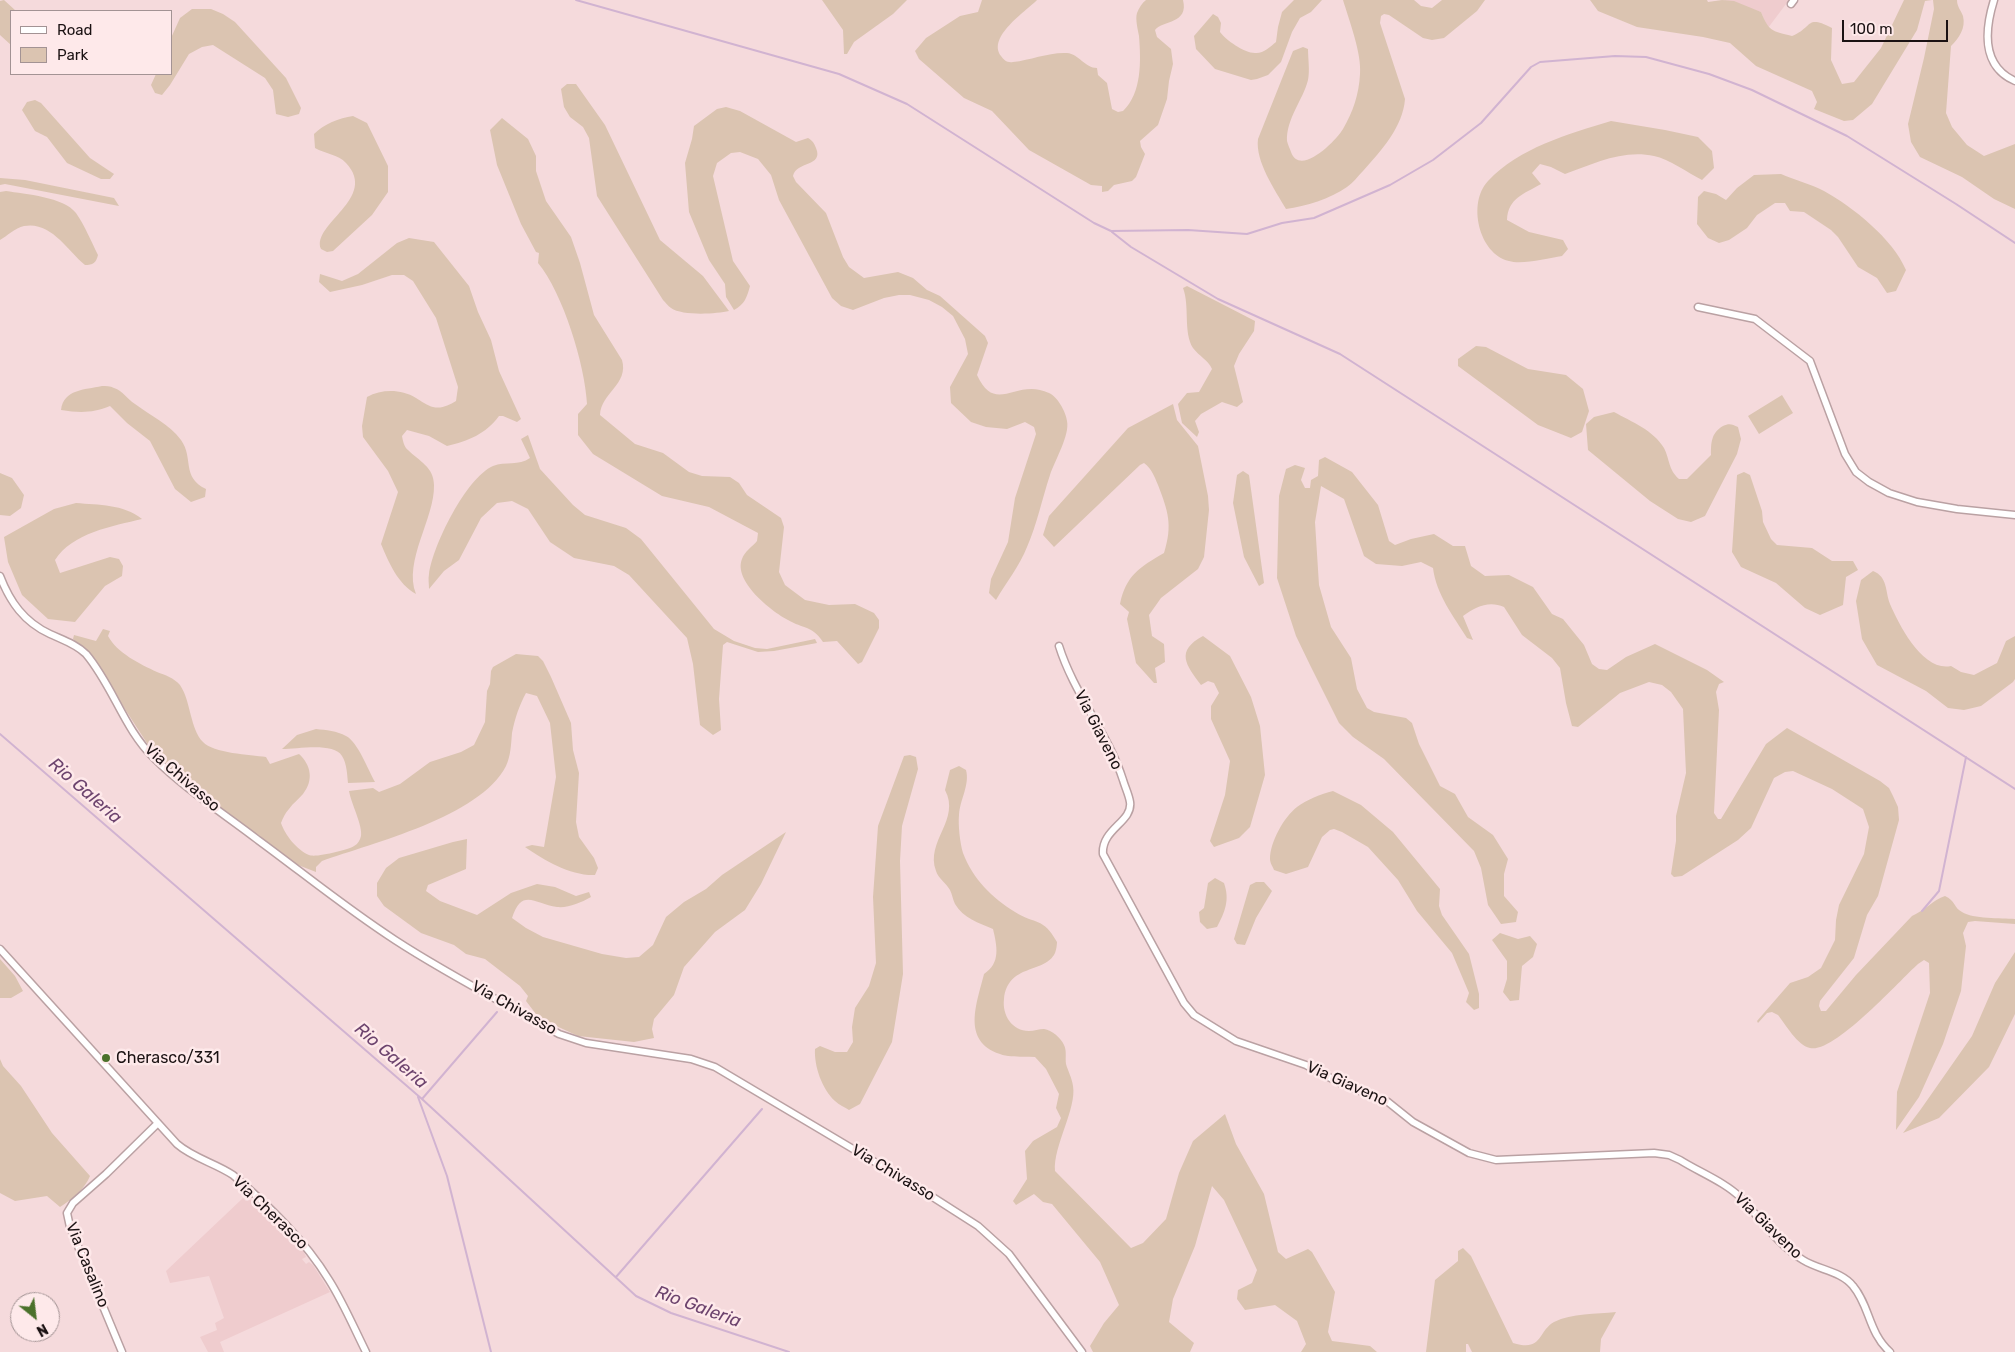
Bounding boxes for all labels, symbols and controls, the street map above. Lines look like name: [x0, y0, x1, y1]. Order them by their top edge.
legend: [10, 10, 172, 75]
scale bar: [1845, 10, 1951, 42]
text: 100 m: [1850, 20, 1892, 38]
text: Road: [57, 21, 93, 39]
text: Park: [57, 46, 88, 64]
street label: Via Giaveno: [1070, 687, 1126, 773]
street label: Via Chivasso: [140, 740, 224, 816]
water label: Rio Galeria: [44, 753, 126, 829]
street label: Via Chivasso: [468, 977, 560, 1039]
water label: Rio Galeria: [350, 1018, 432, 1094]
place label: Cherasco/331: [116, 1048, 220, 1068]
marker: Cherasco/331: [100, 1052, 112, 1064]
street label: Via Giaveno: [1303, 1058, 1391, 1110]
street label: Via Chivasso: [848, 1141, 938, 1205]
street label: Via Cherasco: [228, 1172, 312, 1254]
street label: Via Giaveno: [1730, 1189, 1806, 1263]
street label: Via Casalino: [61, 1220, 113, 1310]
water label: Rio Galeria: [652, 1281, 744, 1333]
north arrow: [10, 1292, 60, 1342]
text: N: [34, 1320, 51, 1340]

